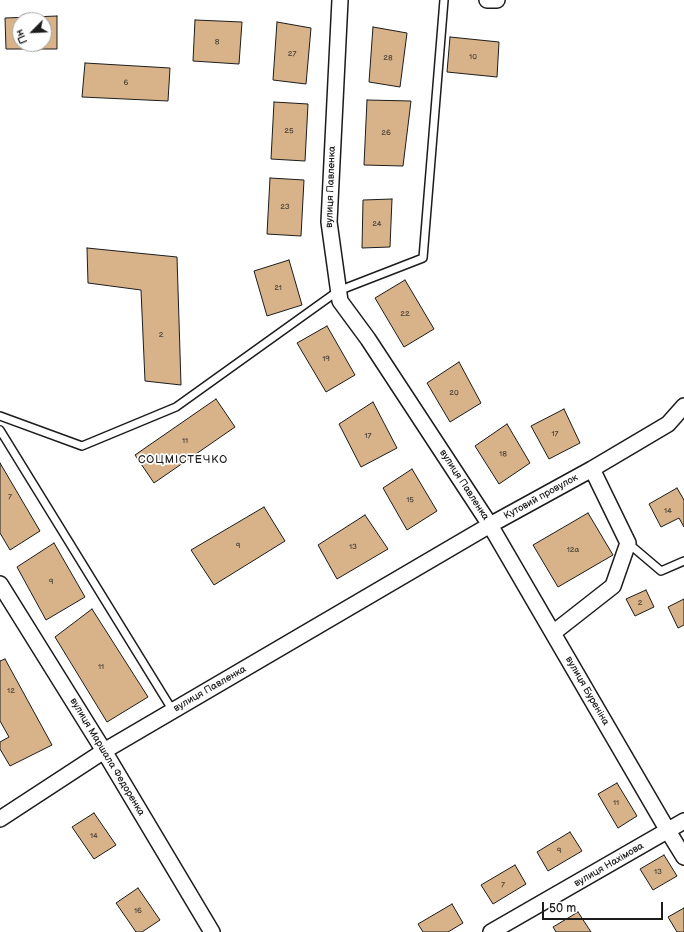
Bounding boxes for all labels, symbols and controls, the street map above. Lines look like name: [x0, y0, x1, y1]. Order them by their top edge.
north arrow: [12, 12, 52, 52]
text: Пн: [13, 27, 30, 46]
house number: 8: [215, 37, 219, 47]
house number: 27: [288, 49, 296, 59]
house number: 10: [469, 52, 477, 62]
house number: 28: [383, 53, 393, 63]
house number: 6: [124, 78, 128, 88]
house number: 25: [284, 126, 294, 136]
house number: 26: [381, 128, 391, 138]
street label: вулиця Павленка: [324, 146, 338, 228]
house number: 23: [280, 202, 290, 212]
house number: 24: [372, 219, 382, 229]
house number: 21: [274, 283, 282, 293]
house number: 22: [400, 309, 410, 319]
house number: 2: [159, 330, 163, 340]
house number: 19: [322, 354, 330, 364]
house number: 20: [449, 388, 459, 398]
house number: 17: [551, 429, 559, 439]
house number: 17: [364, 431, 372, 441]
house number: 11: [182, 436, 188, 446]
street label: вулиця Павленка: [437, 447, 491, 523]
house number: 18: [499, 449, 507, 459]
district label: СОЦМІСТЕЧКО: [138, 453, 228, 467]
street label: Кутовий провулок: [502, 472, 580, 522]
house number: 7: [8, 492, 12, 502]
house number: 15: [406, 495, 414, 505]
house number: 14: [664, 506, 672, 516]
house number: 9: [236, 541, 240, 551]
house number: 13: [349, 542, 357, 552]
house number: 12а: [567, 545, 579, 555]
house number: 9: [49, 577, 53, 587]
house number: 2: [638, 598, 642, 608]
street label: вулиця Буреніна: [562, 654, 612, 728]
house number: 11: [98, 662, 104, 672]
street label: вулиця Павленка: [172, 663, 248, 715]
house number: 12: [7, 686, 15, 696]
street label: вулиця Маршала Федоренка: [67, 696, 147, 818]
house number: 11: [613, 798, 619, 808]
house number: 14: [90, 831, 98, 841]
street label: вулиця Нахімова: [572, 840, 646, 890]
house number: 9: [557, 846, 561, 856]
house number: 13: [654, 867, 662, 877]
house number: 7: [501, 880, 505, 890]
scale bar: [544, 894, 665, 920]
text: 50 m: [549, 901, 576, 916]
house number: 16: [134, 906, 142, 916]

